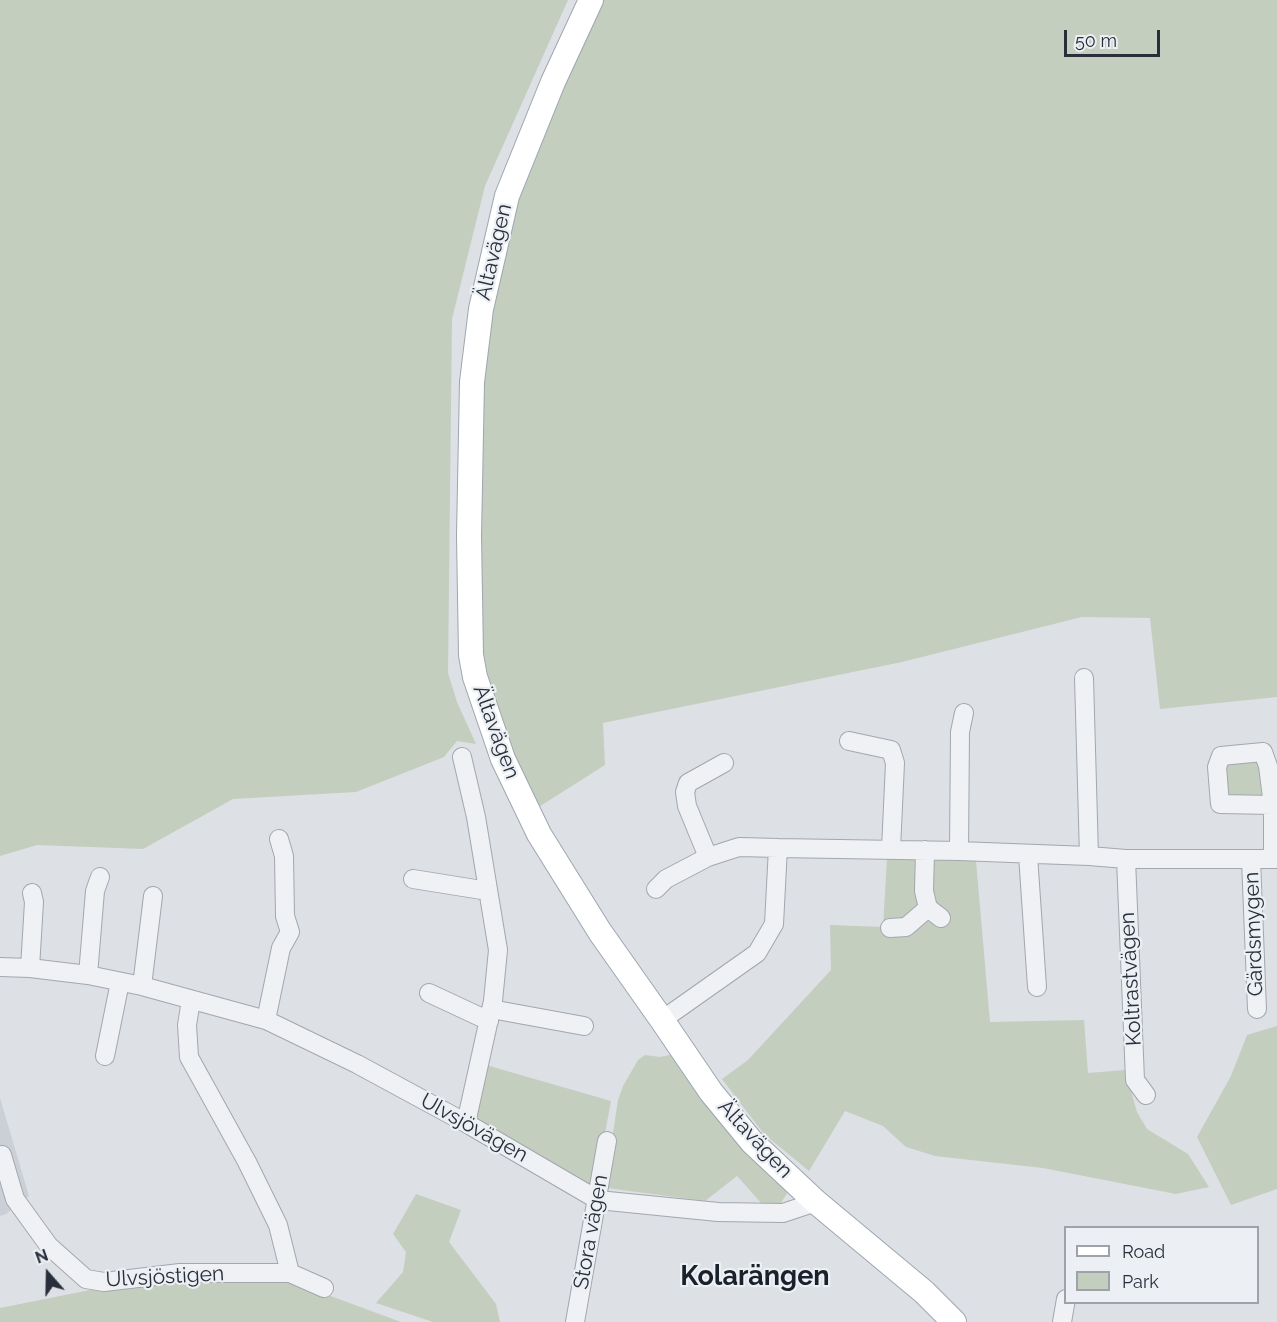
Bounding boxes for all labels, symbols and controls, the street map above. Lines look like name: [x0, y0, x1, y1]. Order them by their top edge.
scale bar: [1067, 18, 1163, 56]
text: 50 m: [1075, 30, 1117, 51]
street label: Ältavägen: [471, 201, 517, 303]
street label: Ältavägen: [467, 682, 525, 782]
street label: Gärdsmygen: [1239, 871, 1269, 997]
street label: Koltrastvägen: [1115, 911, 1147, 1047]
street label: Ulvsjövägen: [416, 1088, 532, 1168]
street label: Ältavägen: [712, 1095, 798, 1183]
street label: Stora vägen: [569, 1173, 613, 1291]
legend: [1064, 1226, 1259, 1304]
text: Road: [1122, 1241, 1165, 1262]
north arrow: [18, 1244, 78, 1304]
text: N: [33, 1246, 51, 1268]
street label: Ulvsjöstigen: [105, 1261, 225, 1293]
district label: Kolarängen: [680, 1261, 830, 1293]
text: Park: [1122, 1271, 1159, 1292]

